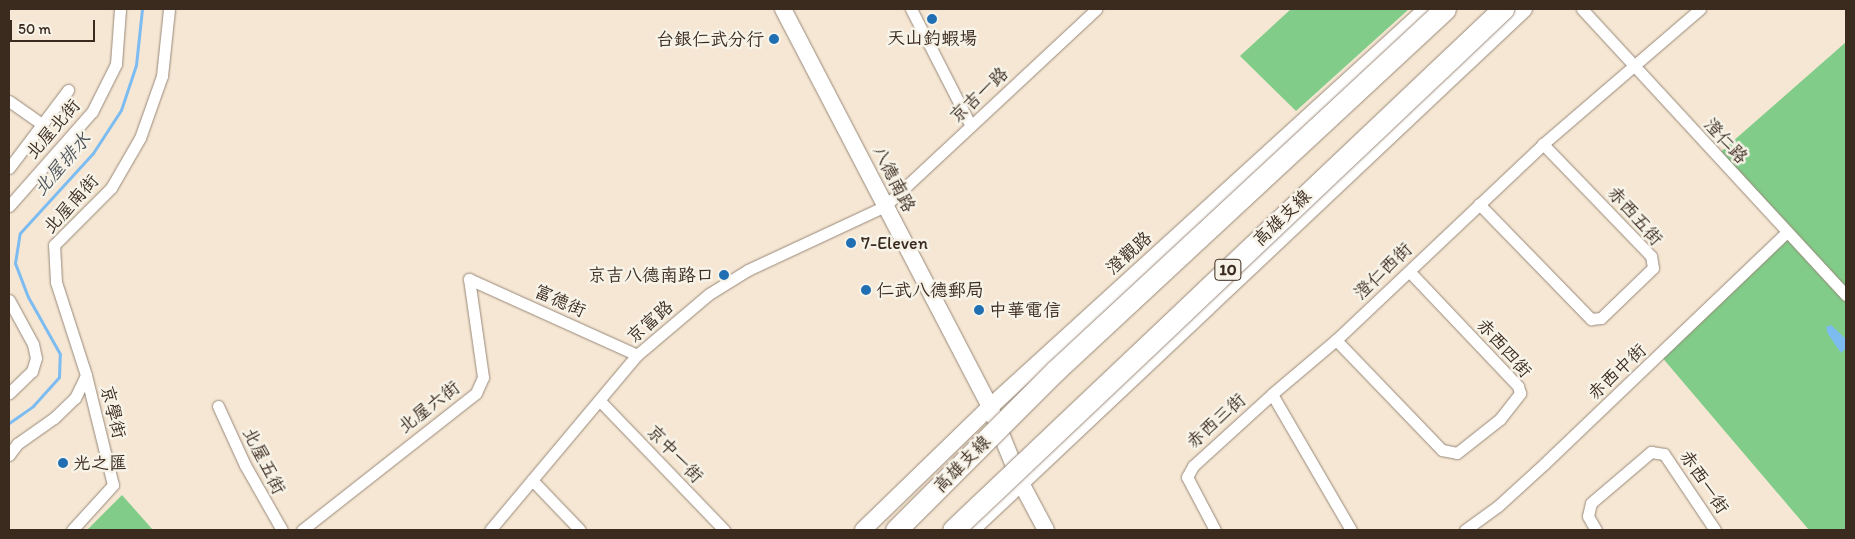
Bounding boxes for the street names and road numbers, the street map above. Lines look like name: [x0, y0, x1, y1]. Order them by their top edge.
street label: 京吉一路: [945, 63, 1013, 127]
street label: 北屋北街: [21, 95, 85, 163]
street label: 澄仁路: [1700, 114, 1752, 168]
street label: 八德南路: [868, 142, 920, 216]
street label: 北屋南街: [39, 170, 103, 238]
street label: 赤西五街: [1603, 182, 1667, 250]
street label: 高雄支線: [1249, 185, 1315, 251]
street label: 澄觀路: [1102, 227, 1156, 279]
street label: 澄仁西街: [1350, 238, 1416, 304]
road number: 10: [1214, 256, 1242, 284]
street label: 富德街: [531, 280, 589, 322]
street label: 京富路: [623, 296, 677, 348]
street label: 赤西四街: [1472, 314, 1536, 382]
street label: 赤西中街: [1583, 340, 1651, 404]
street label: 北屋六街: [394, 376, 464, 438]
street label: 京學街: [96, 383, 130, 441]
street label: 赤西三街: [1182, 389, 1250, 453]
street label: 京中一街: [642, 421, 708, 487]
street label: 北屋五街: [238, 424, 290, 498]
street label: 高雄支線: [929, 431, 995, 497]
street label: 赤西一街: [1675, 446, 1733, 518]

